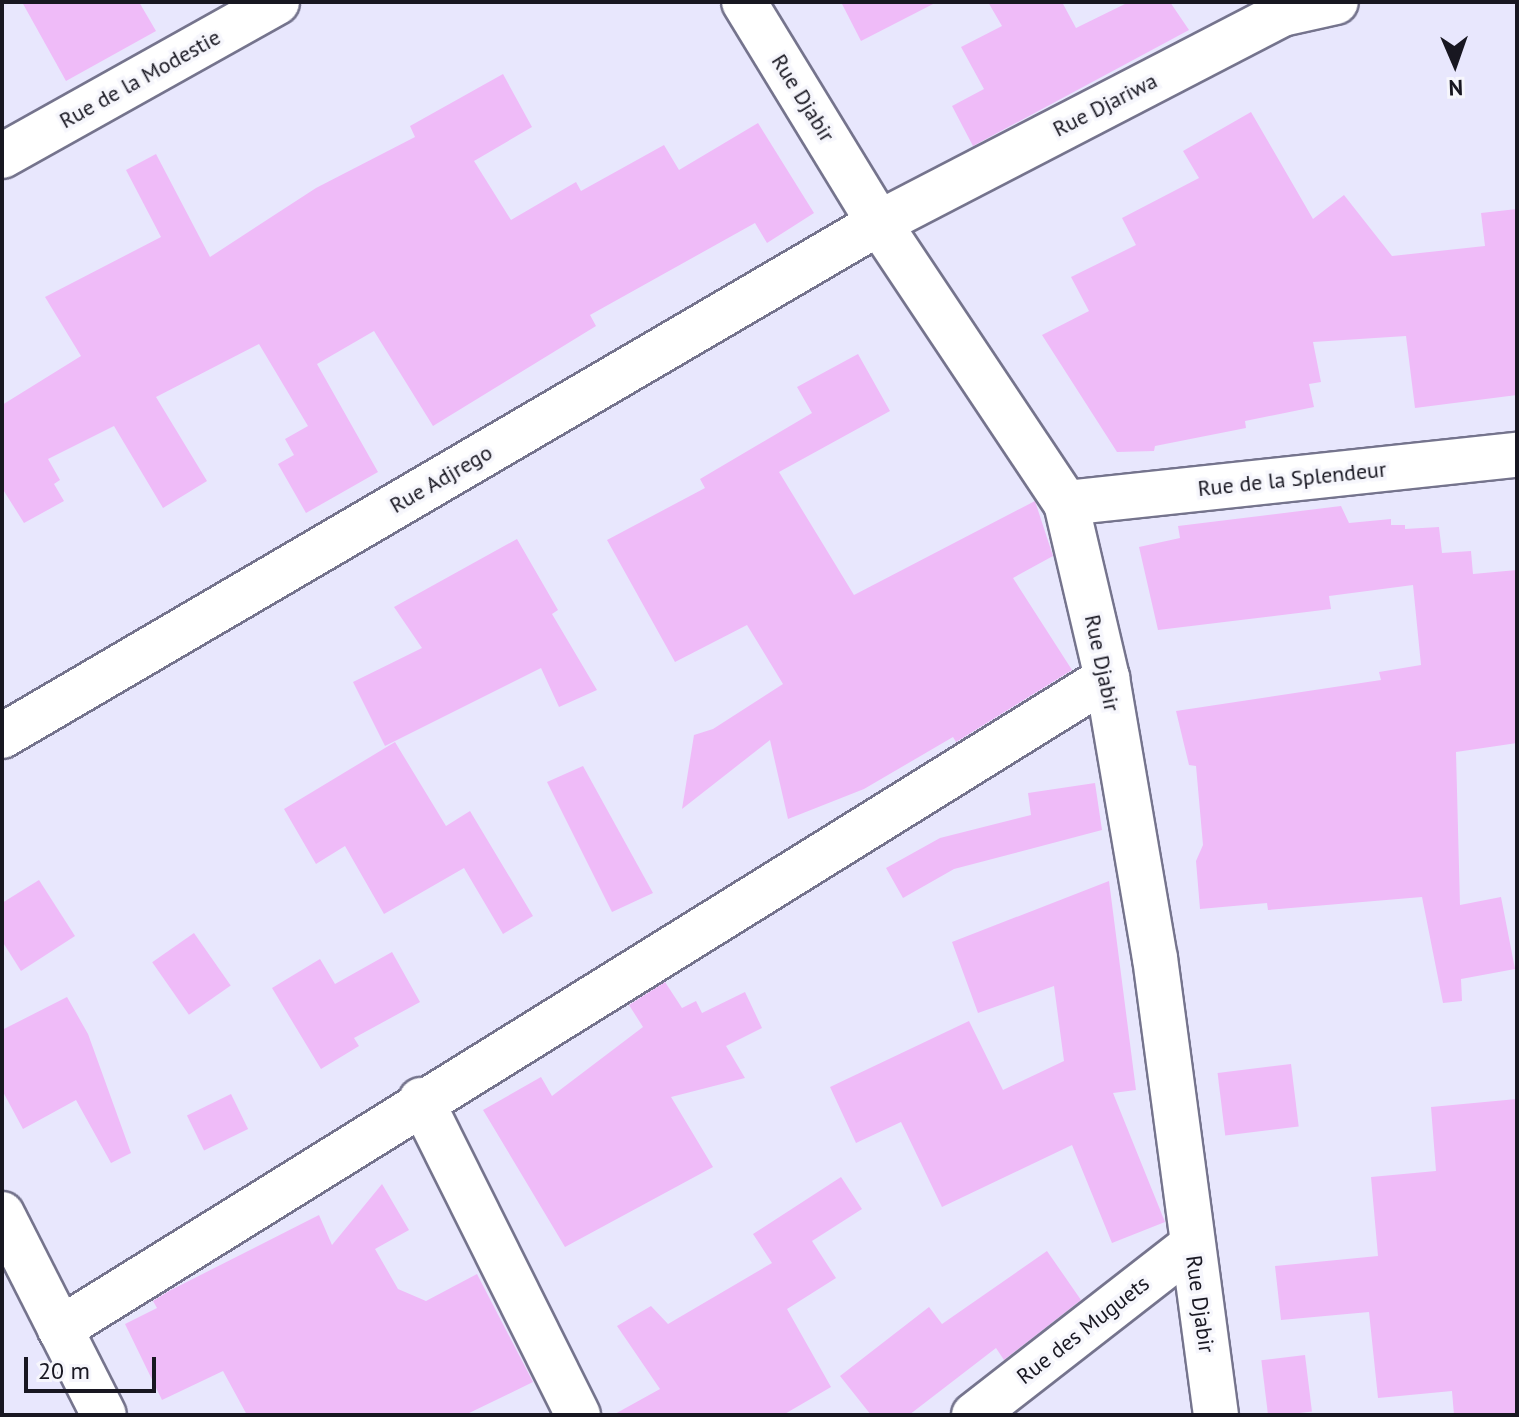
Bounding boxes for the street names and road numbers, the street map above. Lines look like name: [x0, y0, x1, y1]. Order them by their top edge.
street label: Rue de la Modestie: [55, 24, 225, 134]
street label: Rue Djabir: [766, 49, 840, 147]
street label: Rue Djariwa: [1048, 67, 1162, 143]
street label: Rue Adjrego: [385, 439, 497, 519]
street label: Rue de la Splendeur: [1196, 456, 1388, 502]
street label: Rue Djabir: [1079, 612, 1125, 714]
street label: Rue Djabir: [1180, 1254, 1220, 1354]
street label: Rue des Muguets: [1012, 1270, 1154, 1390]

